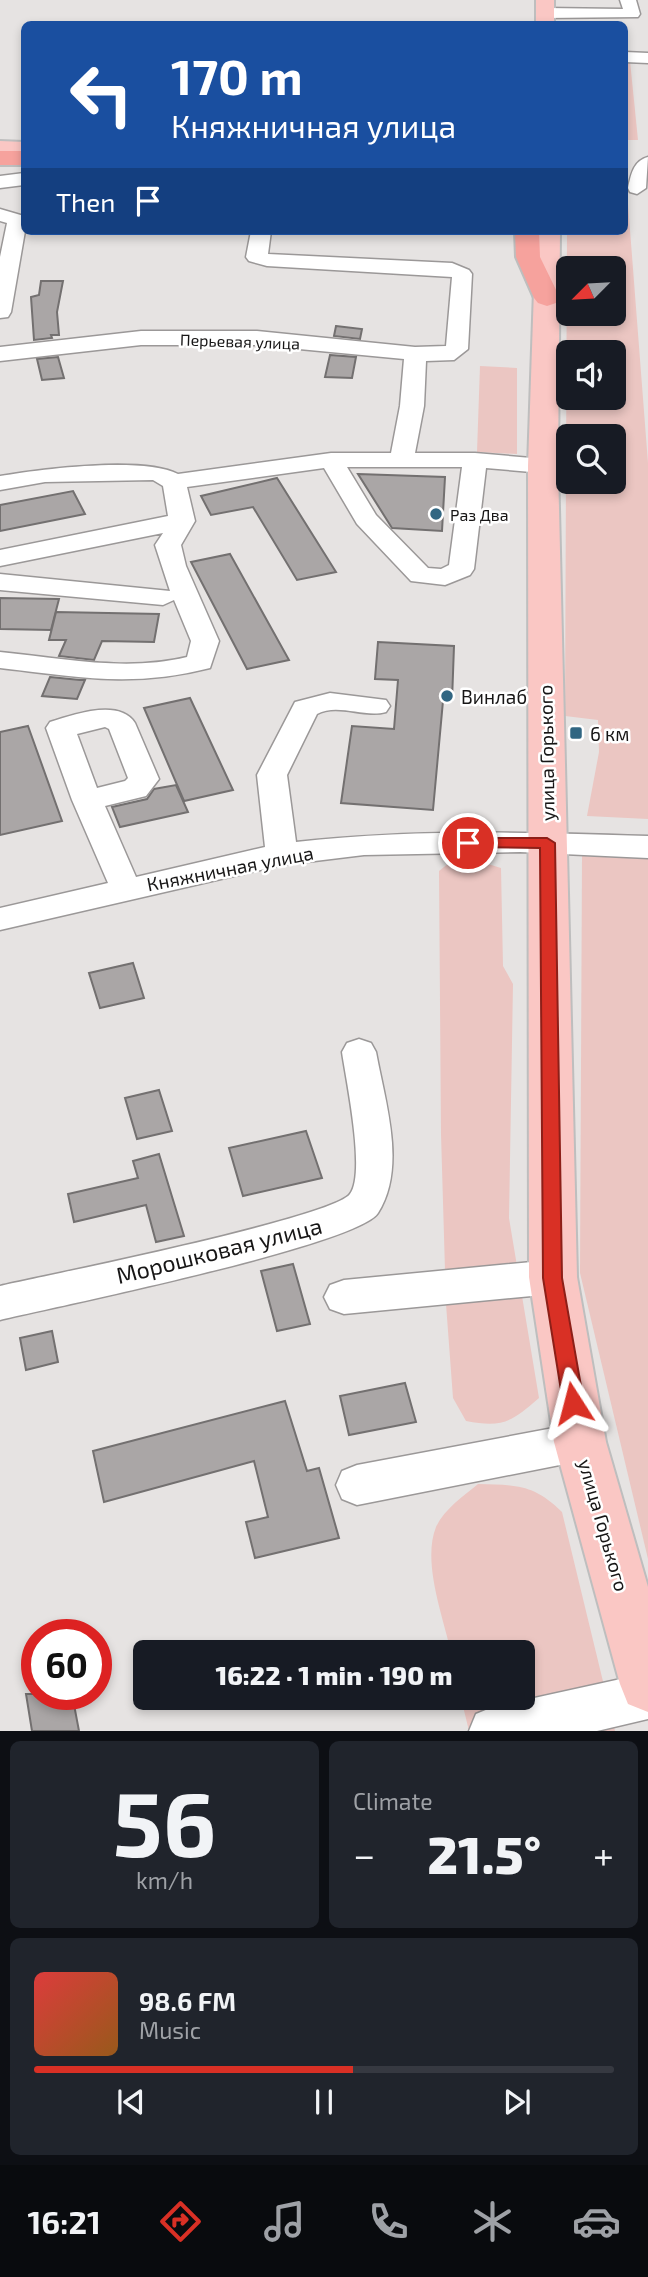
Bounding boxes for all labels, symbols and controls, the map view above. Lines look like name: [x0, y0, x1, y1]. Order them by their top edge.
text: 170 m: [171, 46, 303, 105]
icon: left: [56, 49, 147, 140]
text: Княжничная улица: [171, 106, 456, 144]
icon: arrive: [129, 182, 167, 220]
text: Then: [56, 186, 115, 217]
north arrow: [556, 256, 626, 326]
map controls: [556, 256, 626, 494]
street label: Перьевая улица: [180, 329, 300, 354]
button: sound: [556, 340, 626, 410]
button: search: [556, 424, 626, 494]
place label: Раз Два: [450, 505, 509, 524]
marker: Раз Два: [428, 506, 444, 522]
place label: Винлаб: [461, 685, 527, 708]
street label: улица Горького: [533, 685, 560, 821]
marker: Винлаб: [439, 688, 455, 704]
place label: 6 км: [590, 722, 630, 745]
marker: 6 км: [568, 725, 584, 741]
pin: [438, 813, 498, 873]
icon: arrive: [449, 824, 487, 862]
street label: Княжничная улица: [145, 841, 315, 896]
street label: Морошковая улица: [113, 1211, 325, 1290]
position arrow: [536, 1366, 610, 1440]
street label: улица Горького: [573, 1456, 634, 1594]
speed limit sign: 60: [21, 1619, 112, 1710]
text: 16:22 · 1 min · 190 m: [216, 1659, 452, 1690]
text: 56: [113, 1766, 216, 1875]
text: Climate: [353, 1787, 433, 1815]
text: 21.5°: [427, 1822, 541, 1884]
text: −: [353, 1831, 375, 1877]
text: +: [593, 1831, 614, 1877]
text: km/h: [136, 1866, 193, 1894]
text: 98.6 FM: [139, 1985, 236, 2016]
text: Music: [139, 2016, 201, 2044]
icon: previous: [112, 2083, 150, 2121]
icon: pause: [305, 2083, 343, 2121]
icon: next: [498, 2083, 536, 2121]
icon: directions: [156, 2197, 205, 2246]
icon: music: [260, 2197, 309, 2246]
icon: phone: [364, 2197, 413, 2246]
icon: climate: [468, 2197, 517, 2246]
icon: car: [572, 2197, 621, 2246]
text: 16:21: [27, 2202, 101, 2240]

